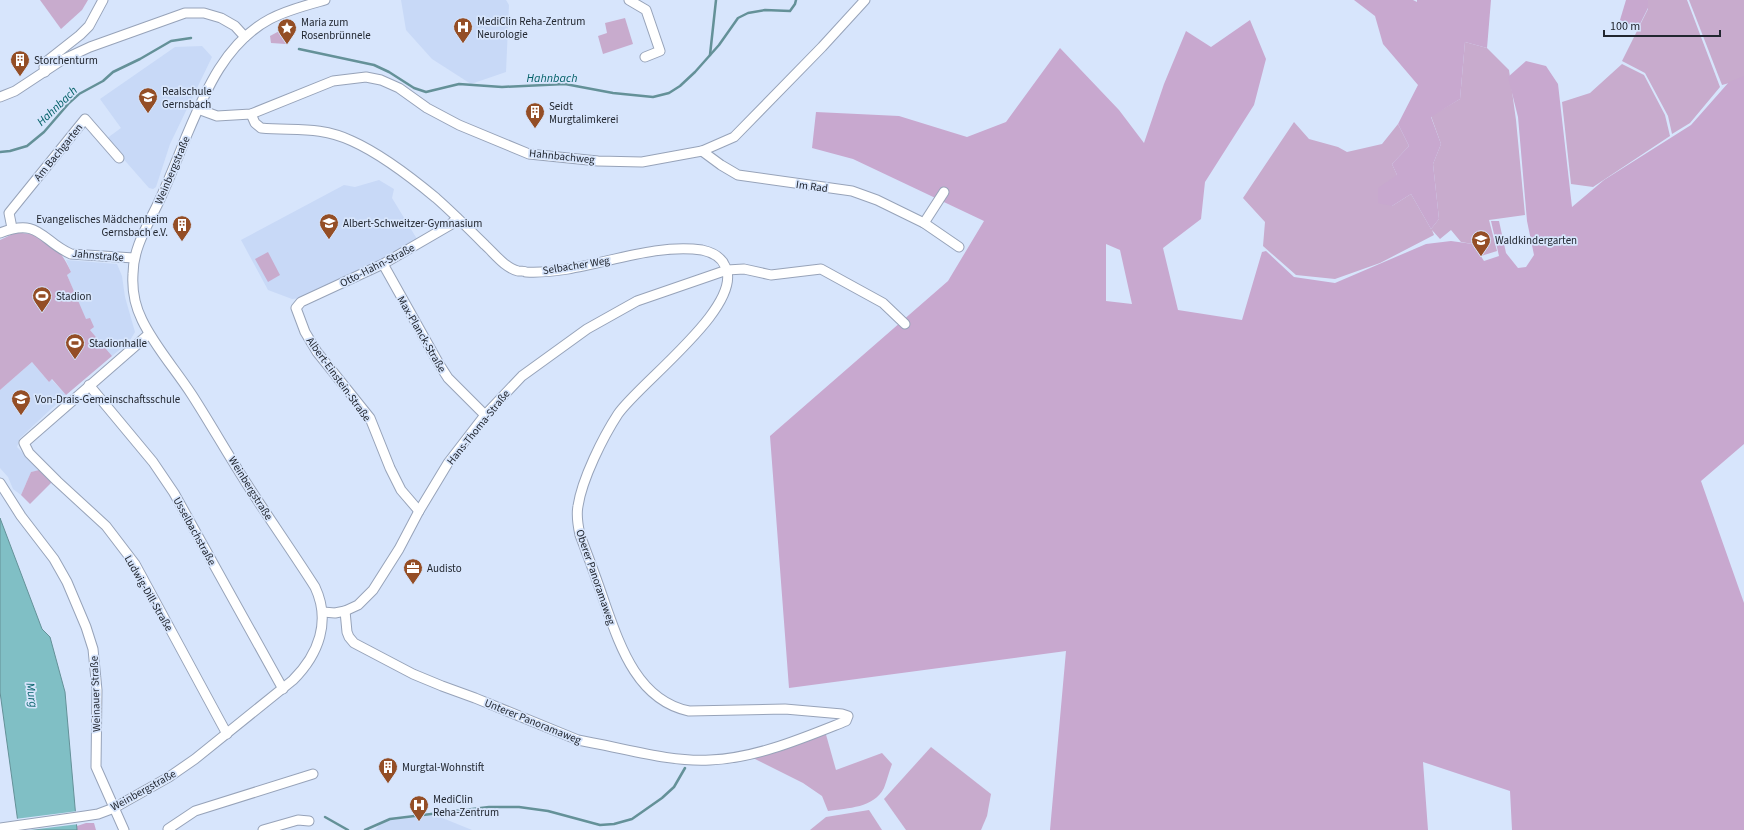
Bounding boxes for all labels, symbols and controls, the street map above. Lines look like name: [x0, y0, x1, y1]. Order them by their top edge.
scale bar: [1604, 12, 1720, 38]
place label: MediClin Reha-Zentrum Neurologie: [477, 14, 585, 42]
place label: Maria zum Rosenbrünnele: [301, 15, 371, 43]
hospital icon: MediClin Reha-Zentrum Neurologie: [452, 16, 474, 44]
place icon: Maria zum Rosenbrünnele: [276, 17, 298, 45]
text: 100 m: [1610, 18, 1640, 35]
building icon: Storchenturm: [9, 49, 31, 77]
place label: Storchenturm: [34, 53, 98, 68]
water label: Hahnbach: [527, 70, 577, 87]
water label: Hahnbach: [33, 83, 82, 130]
place label: Realschule Gernsbach: [162, 84, 212, 112]
school or university icon: Realschule Gernsbach: [137, 86, 159, 114]
place label: Seidt Murgtalimkerei: [549, 99, 618, 127]
building icon: Seidt Murgtalimkerei: [524, 101, 546, 129]
street label: Am Bachgarten: [31, 120, 86, 184]
street label: Weinbergstraße: [151, 133, 194, 207]
street label: Hahnbachweg: [528, 146, 596, 167]
street label: Im Rad: [795, 177, 829, 196]
place label: Evangelisches Mädchenheim Gernsbach e.V.: [36, 212, 168, 240]
school or university icon: Albert-Schweitzer-Gymnasium: [318, 212, 340, 240]
building icon: Evangelisches Mädchenheim Gernsbach e.V.: [171, 214, 193, 242]
place label: Albert-Schweitzer-Gymnasium: [343, 216, 482, 231]
school or university icon: Waldkindergarten: [1470, 229, 1492, 257]
place label: Waldkindergarten: [1495, 233, 1577, 248]
street label: Otto-Hahn-Straße: [337, 240, 418, 291]
street label: Jahnstraße: [71, 246, 125, 265]
street label: Selbacher Weg: [542, 253, 611, 278]
sports icon: Stadion: [31, 285, 53, 313]
place label: Stadion: [56, 289, 91, 304]
street label: Max-Planck-Straße: [394, 293, 450, 376]
sports icon: Stadionhalle: [64, 332, 86, 360]
street label: Albert-Einstein-Straße: [303, 334, 375, 425]
place label: Stadionhalle: [89, 336, 148, 351]
street label: Hans-Thoma-Straße: [444, 386, 514, 468]
school or university icon: Von-Drais-Gemeinschaftsschule: [10, 388, 32, 416]
place label: Von-Drais-Gemeinschaftsschule: [35, 392, 181, 407]
street label: Weinbergstraße: [225, 453, 276, 523]
street label: Usselbachstraße: [170, 494, 220, 569]
street label: Oberer Panoramaweg: [572, 528, 619, 627]
street label: Ludwig-Dill-Straße: [121, 552, 177, 634]
office icon: Audisto: [402, 557, 424, 585]
place label: Audisto: [427, 561, 462, 576]
street label: Weinauer Straße: [87, 655, 104, 732]
water label: Murg: [21, 681, 42, 709]
street label: Unterer Panoramaweg: [482, 695, 584, 748]
building icon: Murgtal-Wohnstift: [377, 756, 399, 784]
place label: Murgtal-Wohnstift: [402, 760, 485, 775]
street label: Weinbergstraße: [108, 766, 179, 815]
place label: MediClin Reha-Zentrum: [433, 792, 499, 820]
hospital icon: MediClin Reha-Zentrum: [408, 794, 430, 822]

